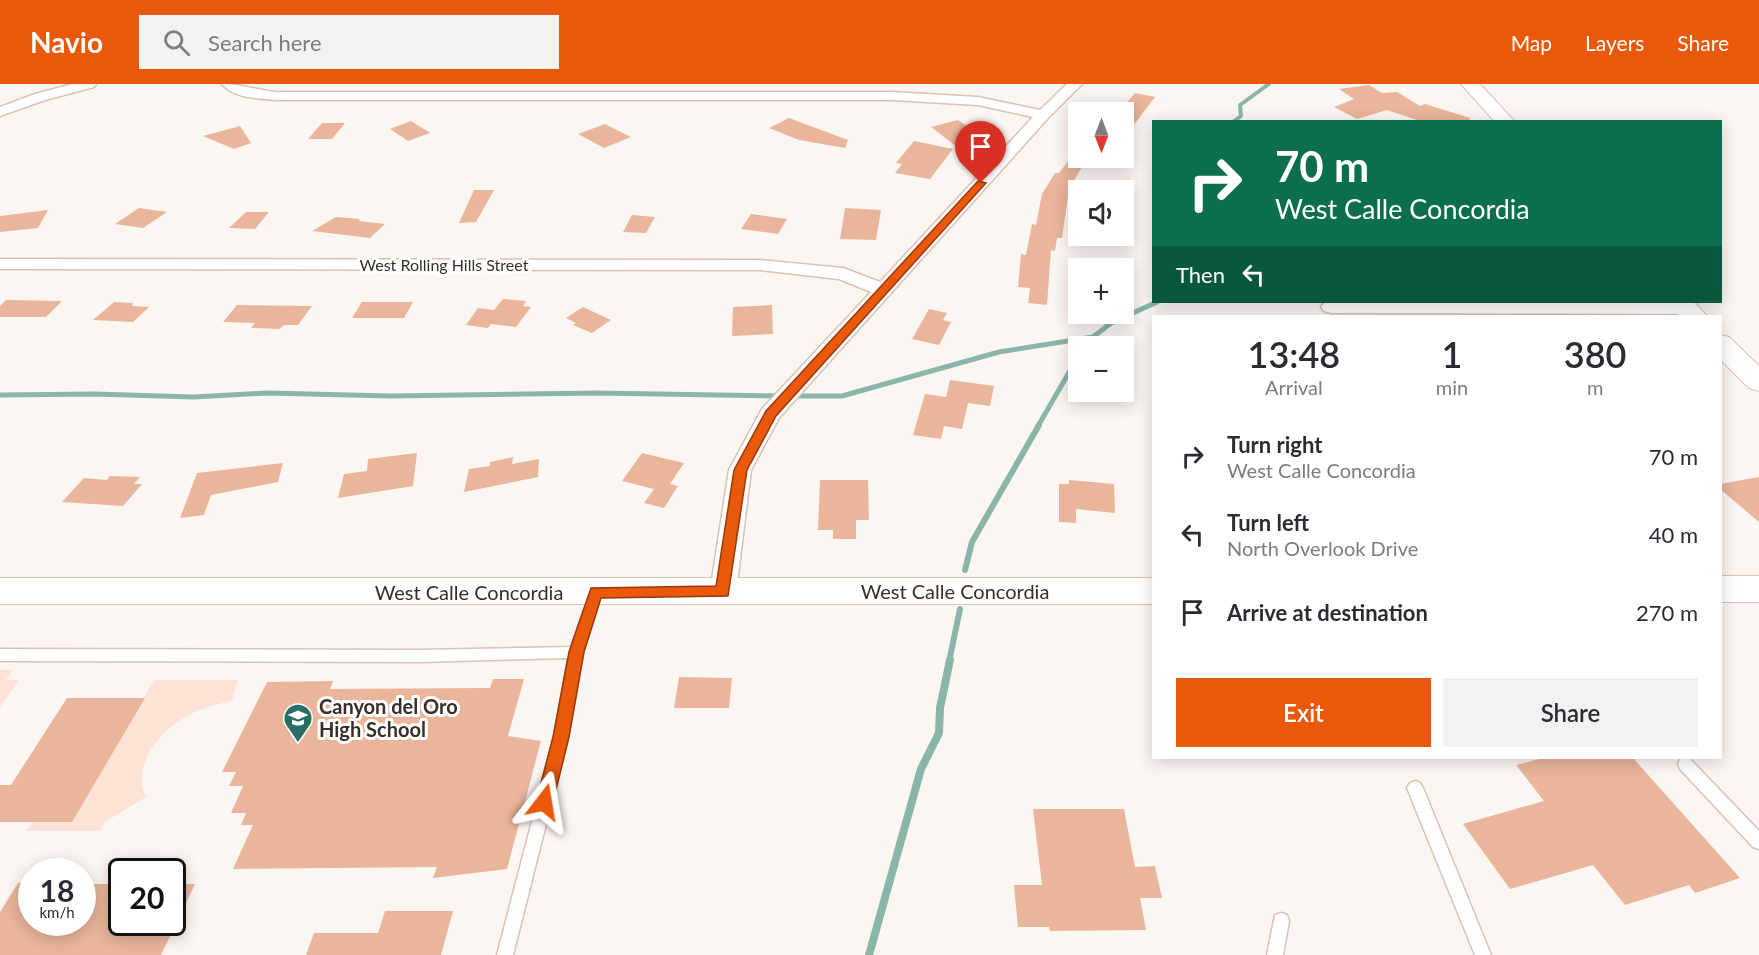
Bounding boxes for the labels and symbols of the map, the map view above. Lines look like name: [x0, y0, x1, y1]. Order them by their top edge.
north arrow: [1068, 102, 1134, 168]
pin: [955, 121, 1006, 183]
street label: West Rolling Hills Street: [360, 255, 529, 274]
street label: West Calle Concordia: [861, 579, 1049, 603]
street label: West Calle Concordia: [375, 580, 563, 604]
place label: Canyon del Oro High School: [319, 694, 458, 741]
school or university icon: Canyon del Oro High School: [282, 702, 314, 744]
position arrow: [512, 770, 576, 834]
speed limit sign: 20: [108, 858, 186, 936]

